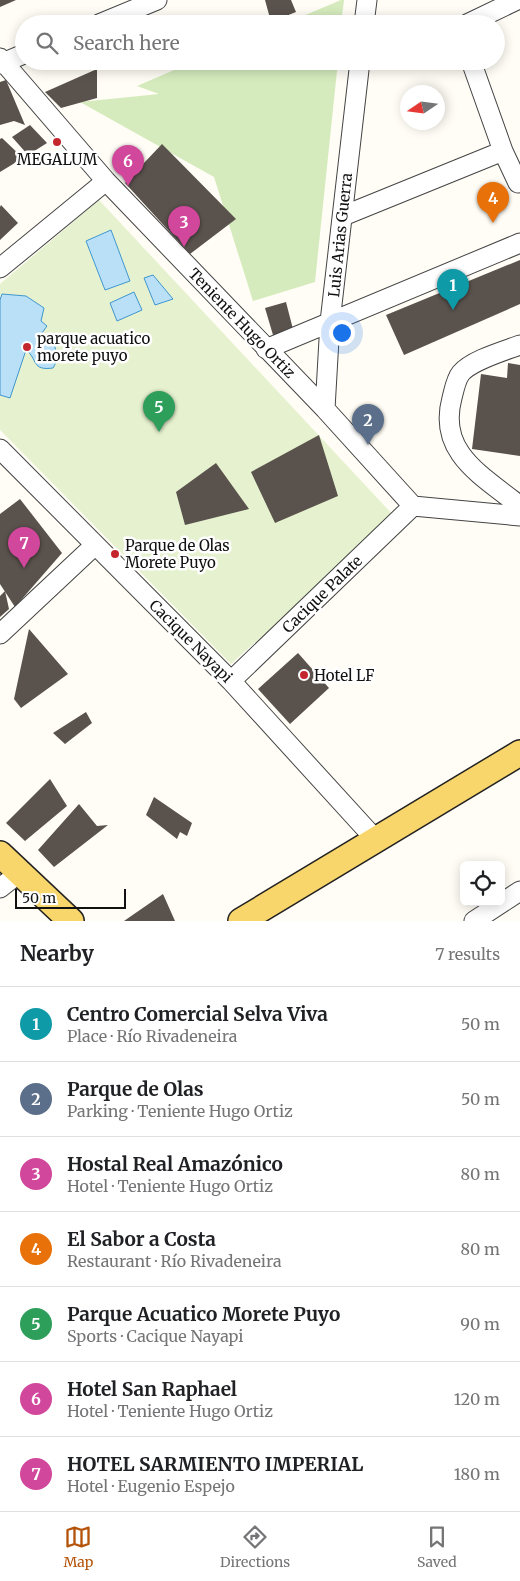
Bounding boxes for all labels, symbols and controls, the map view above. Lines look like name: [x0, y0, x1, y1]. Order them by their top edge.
search box: [15, 15, 505, 70]
icon: search: [33, 29, 61, 57]
text: Search here: [73, 31, 180, 55]
north arrow: [400, 85, 445, 130]
marker: MEGALUM: [51, 136, 63, 148]
pin: 6: [112, 145, 144, 186]
place label: MEGALUM: [17, 150, 97, 169]
street label: Luis Arias Guerra: [324, 172, 356, 298]
pin: 4: [477, 182, 509, 223]
pin: 3: [168, 206, 200, 247]
street label: Teniente Hugo Ortiz: [185, 264, 299, 382]
pin: 1: [437, 269, 469, 310]
your location: [329, 320, 355, 346]
place label: parque acuatico morete puyo: [37, 329, 150, 365]
marker: parque acuatico morete puyo: [21, 341, 33, 353]
pin: 5: [143, 391, 175, 432]
pin: 2: [352, 404, 384, 445]
pin: 7: [8, 527, 40, 568]
place label: Parque de Olas Morete Puyo: [125, 536, 230, 572]
marker: Parque de Olas Morete Puyo: [109, 548, 121, 560]
street label: Cacique Palate: [278, 551, 366, 637]
street label: Cacique Nayapi: [146, 596, 237, 687]
place label: Hotel LF: [314, 666, 374, 685]
marker: Hotel LF: [298, 669, 310, 681]
map controls: [460, 861, 505, 906]
button: locate: [460, 861, 505, 906]
scale bar: [15, 886, 126, 909]
text: 50 m: [22, 889, 56, 907]
text: Nearby: [20, 940, 94, 967]
text: 7 results: [435, 944, 500, 964]
text: Centro Comercial Selva Viva: [67, 1002, 328, 1026]
text: 1: [32, 1014, 40, 1034]
text: 50 m: [461, 1014, 500, 1034]
text: Place · Río Rivadeneira: [67, 1026, 237, 1046]
text: Parque de Olas: [67, 1077, 204, 1101]
text: 2: [31, 1089, 41, 1109]
text: 50 m: [461, 1089, 500, 1109]
text: Parking · Teniente Hugo Ortiz: [67, 1101, 293, 1121]
text: Hostal Real Amazónico: [67, 1152, 283, 1176]
text: 3: [31, 1164, 41, 1184]
text: 80 m: [461, 1164, 500, 1184]
text: Hotel · Teniente Hugo Ortiz: [67, 1176, 273, 1196]
text: El Sabor a Costa: [67, 1227, 216, 1251]
text: 4: [31, 1239, 41, 1259]
text: 80 m: [461, 1239, 500, 1259]
text: Restaurant · Río Rivadeneira: [67, 1251, 282, 1271]
text: Parque Acuatico Morete Puyo: [67, 1302, 340, 1326]
text: 5: [31, 1314, 41, 1334]
text: 90 m: [460, 1314, 500, 1334]
text: Sports · Cacique Nayapi: [67, 1326, 244, 1346]
text: Hotel San Raphael: [67, 1377, 237, 1401]
text: 6: [31, 1389, 41, 1409]
text: 120 m: [454, 1389, 500, 1409]
text: Hotel · Teniente Hugo Ortiz: [67, 1401, 273, 1421]
text: HOTEL SARMIENTO IMPERIAL: [67, 1452, 363, 1476]
text: 7: [31, 1464, 41, 1484]
text: 180 m: [454, 1464, 500, 1484]
text: Hotel · Eugenio Espejo: [67, 1476, 235, 1496]
tab: Map: [63, 1523, 93, 1571]
tab: Directions: [220, 1523, 290, 1571]
tab: Saved: [417, 1523, 457, 1571]

